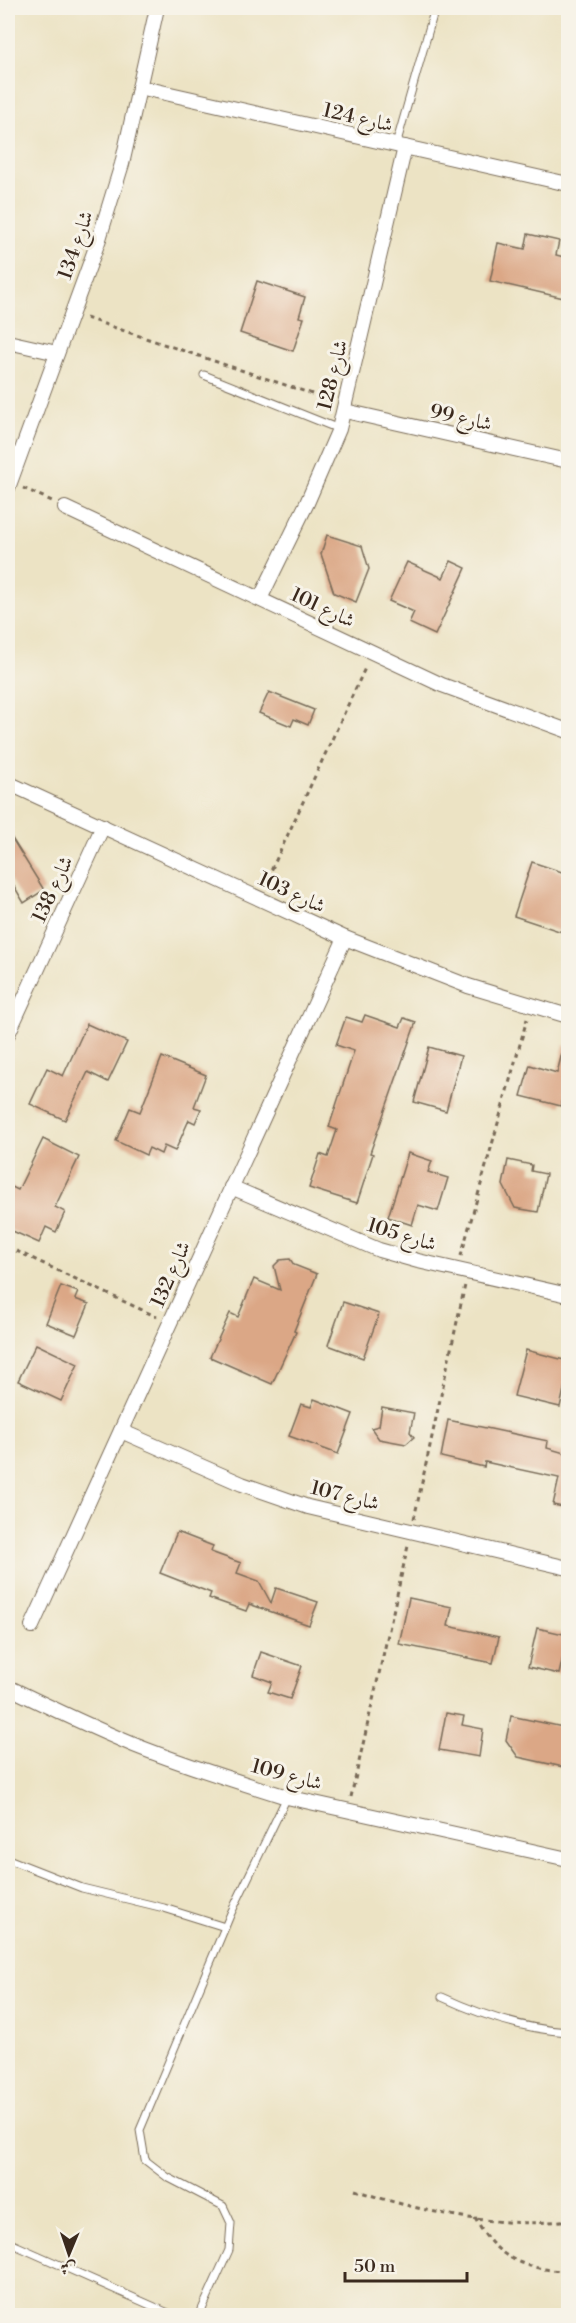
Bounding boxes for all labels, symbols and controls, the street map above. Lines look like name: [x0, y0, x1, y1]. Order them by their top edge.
street label: شارع 124: [319, 98, 395, 143]
street label: شارع 134: [53, 208, 104, 284]
street label: شارع 128: [313, 338, 358, 414]
street label: شارع 99: [426, 399, 494, 442]
street label: شارع 101: [285, 583, 358, 638]
street label: شارع 138: [27, 852, 83, 929]
street label: شارع 103: [252, 867, 329, 923]
street label: شارع 105: [363, 1213, 439, 1262]
street label: شارع 132: [146, 1238, 201, 1313]
street label: شارع 107: [307, 1476, 382, 1521]
street label: شارع 109: [247, 1754, 325, 1801]
north arrow: [39, 2224, 99, 2284]
scale bar: [345, 2245, 466, 2283]
text: 50 m: [354, 2255, 396, 2278]
text: ش: [60, 2258, 77, 2278]

